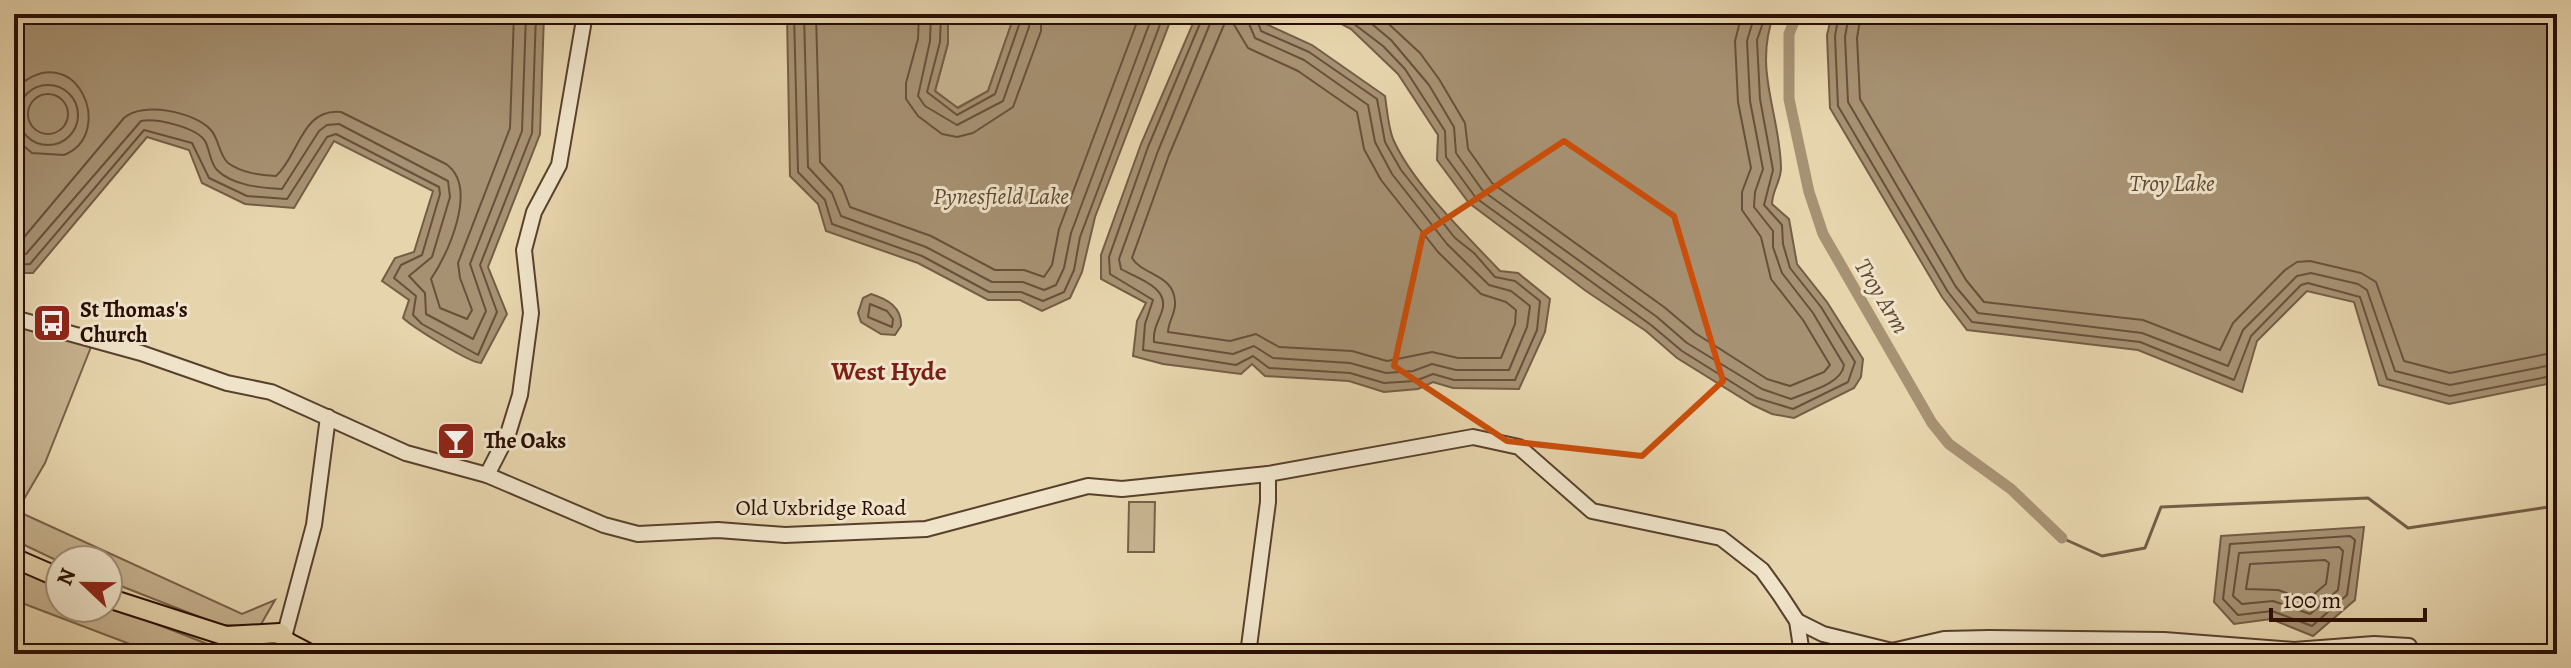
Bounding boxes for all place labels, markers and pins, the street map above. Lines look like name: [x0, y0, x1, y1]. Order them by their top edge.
place label: St Thomas's Church: [80, 295, 188, 350]
bus stop icon: St Thomas's Church: [31, 302, 73, 344]
bar icon: The Oaks: [435, 420, 477, 462]
place label: The Oaks: [484, 426, 566, 456]

